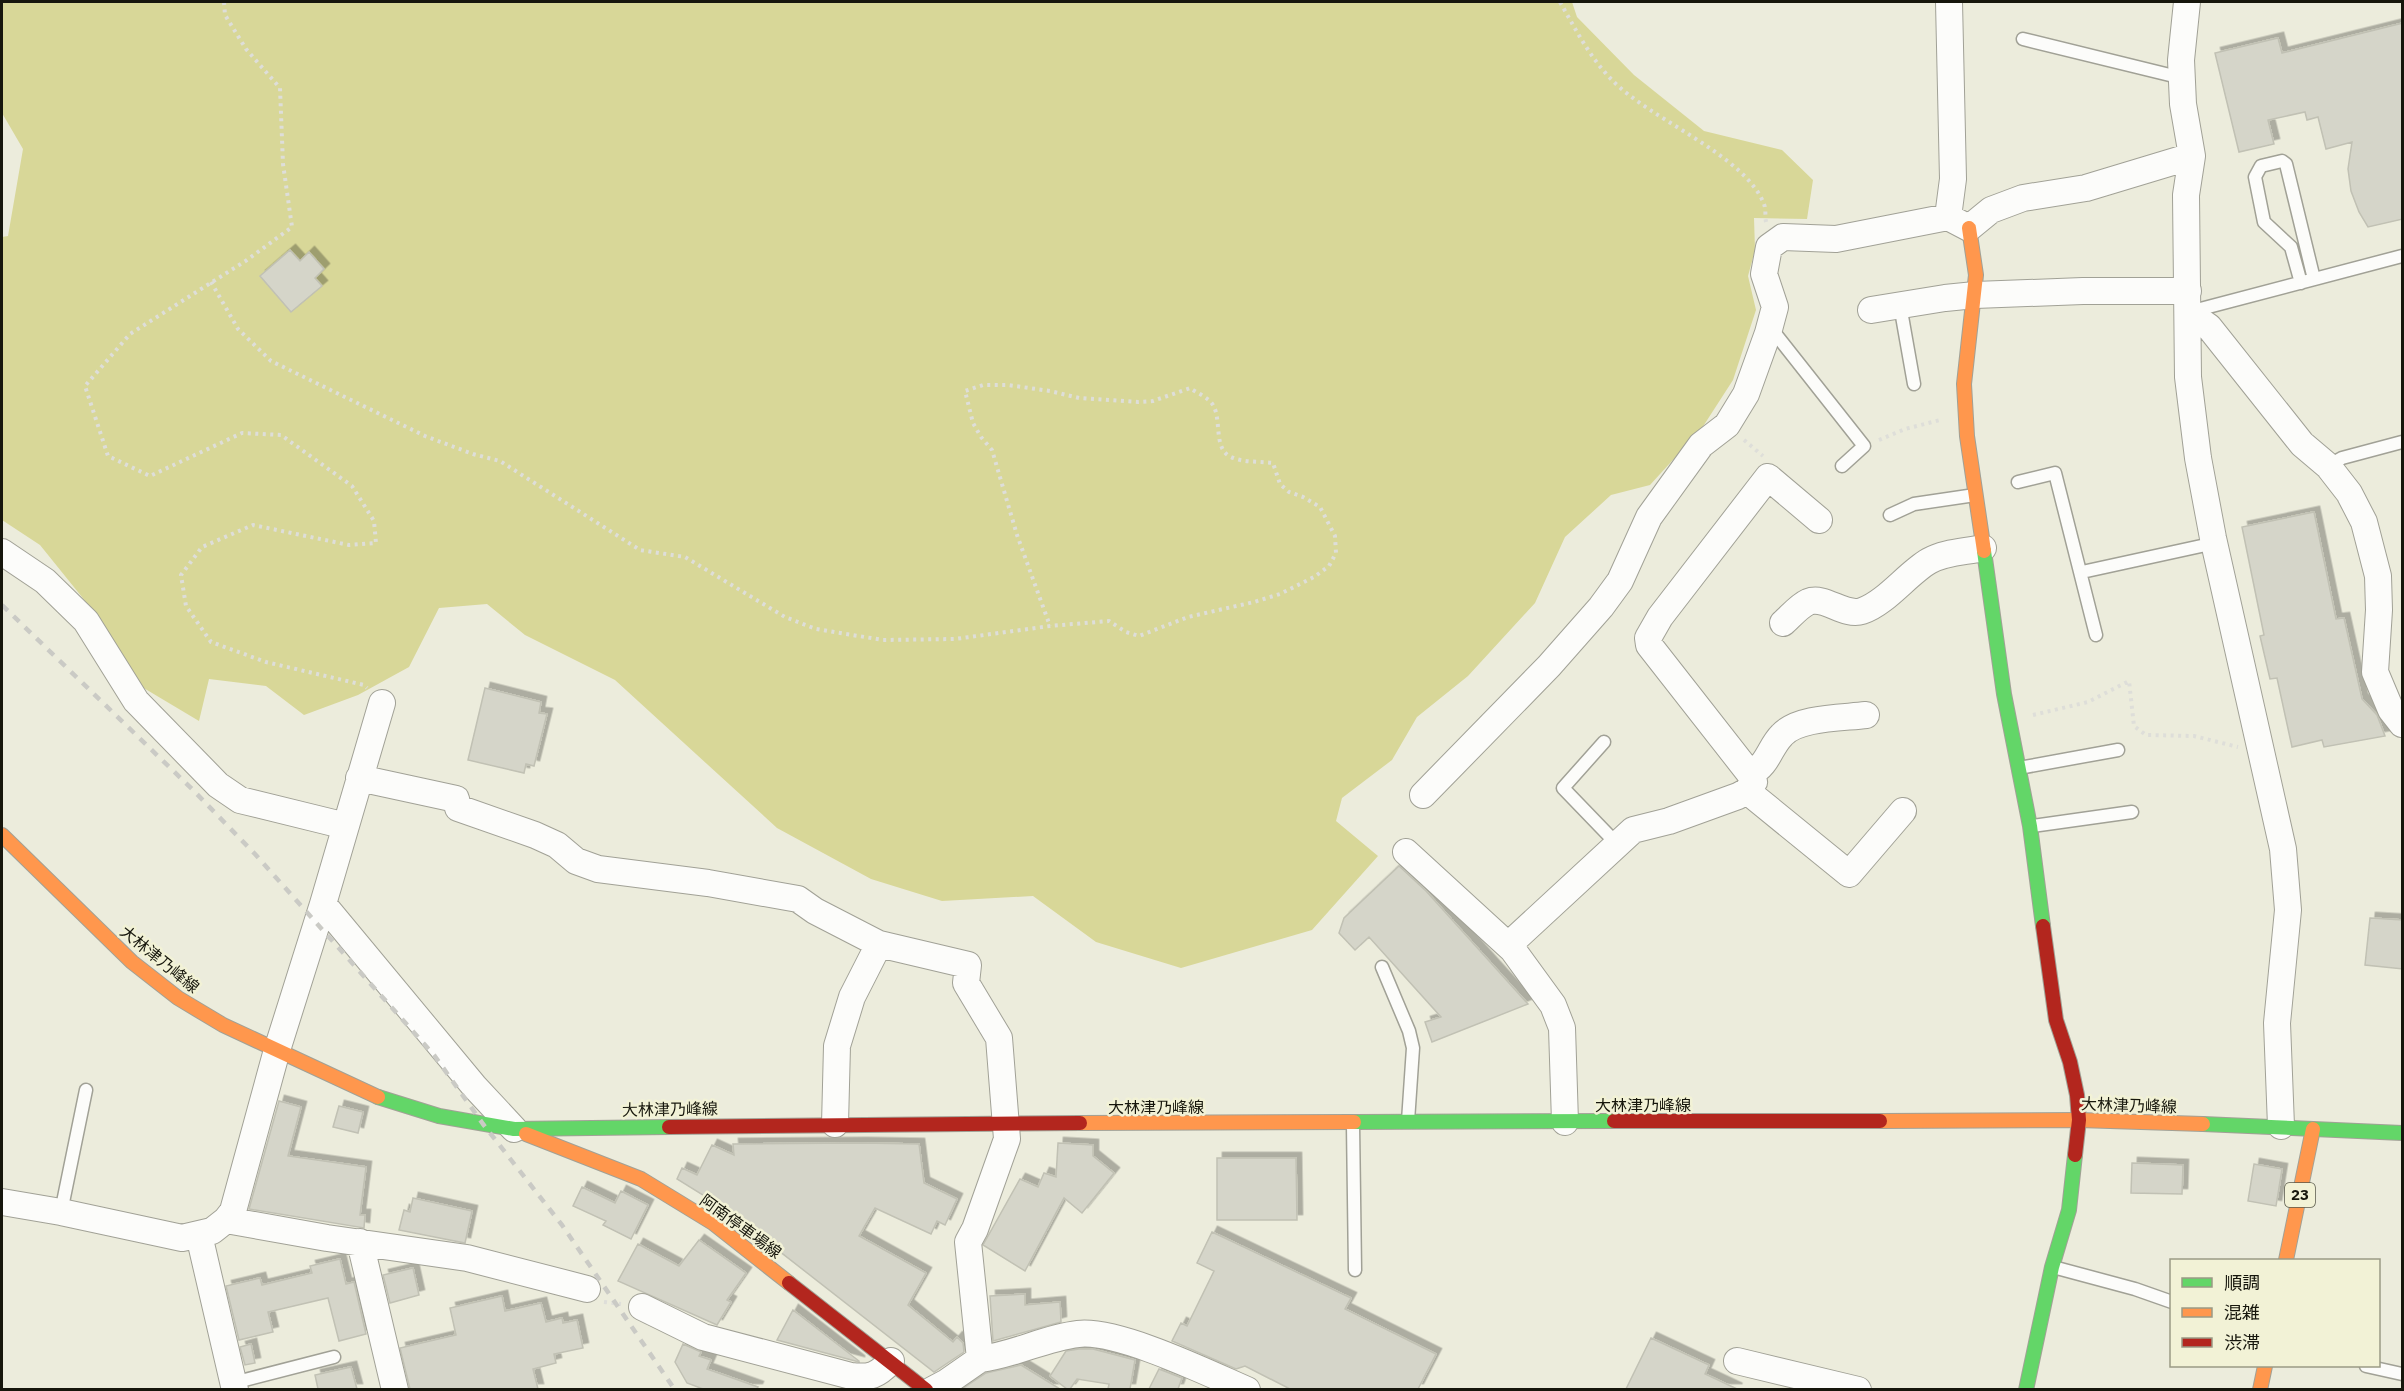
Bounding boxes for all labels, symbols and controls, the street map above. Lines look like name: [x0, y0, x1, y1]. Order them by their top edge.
street label: 大林津乃峰線: [116, 921, 204, 997]
street label: 大林津乃峰線: [2081, 1093, 2177, 1117]
street label: 大林津乃峰線: [1595, 1095, 1691, 1115]
street label: 大林津乃峰線: [1108, 1097, 1204, 1117]
street label: 大林津乃峰線: [622, 1098, 718, 1120]
road number: 23: [2285, 1183, 2315, 1207]
street label: 阿南停車場線: [696, 1190, 786, 1262]
legend: [2170, 1259, 2380, 1367]
text: 順調: [2224, 1271, 2260, 1294]
text: 混雑: [2224, 1301, 2260, 1324]
text: 渋滞: [2224, 1331, 2260, 1354]

